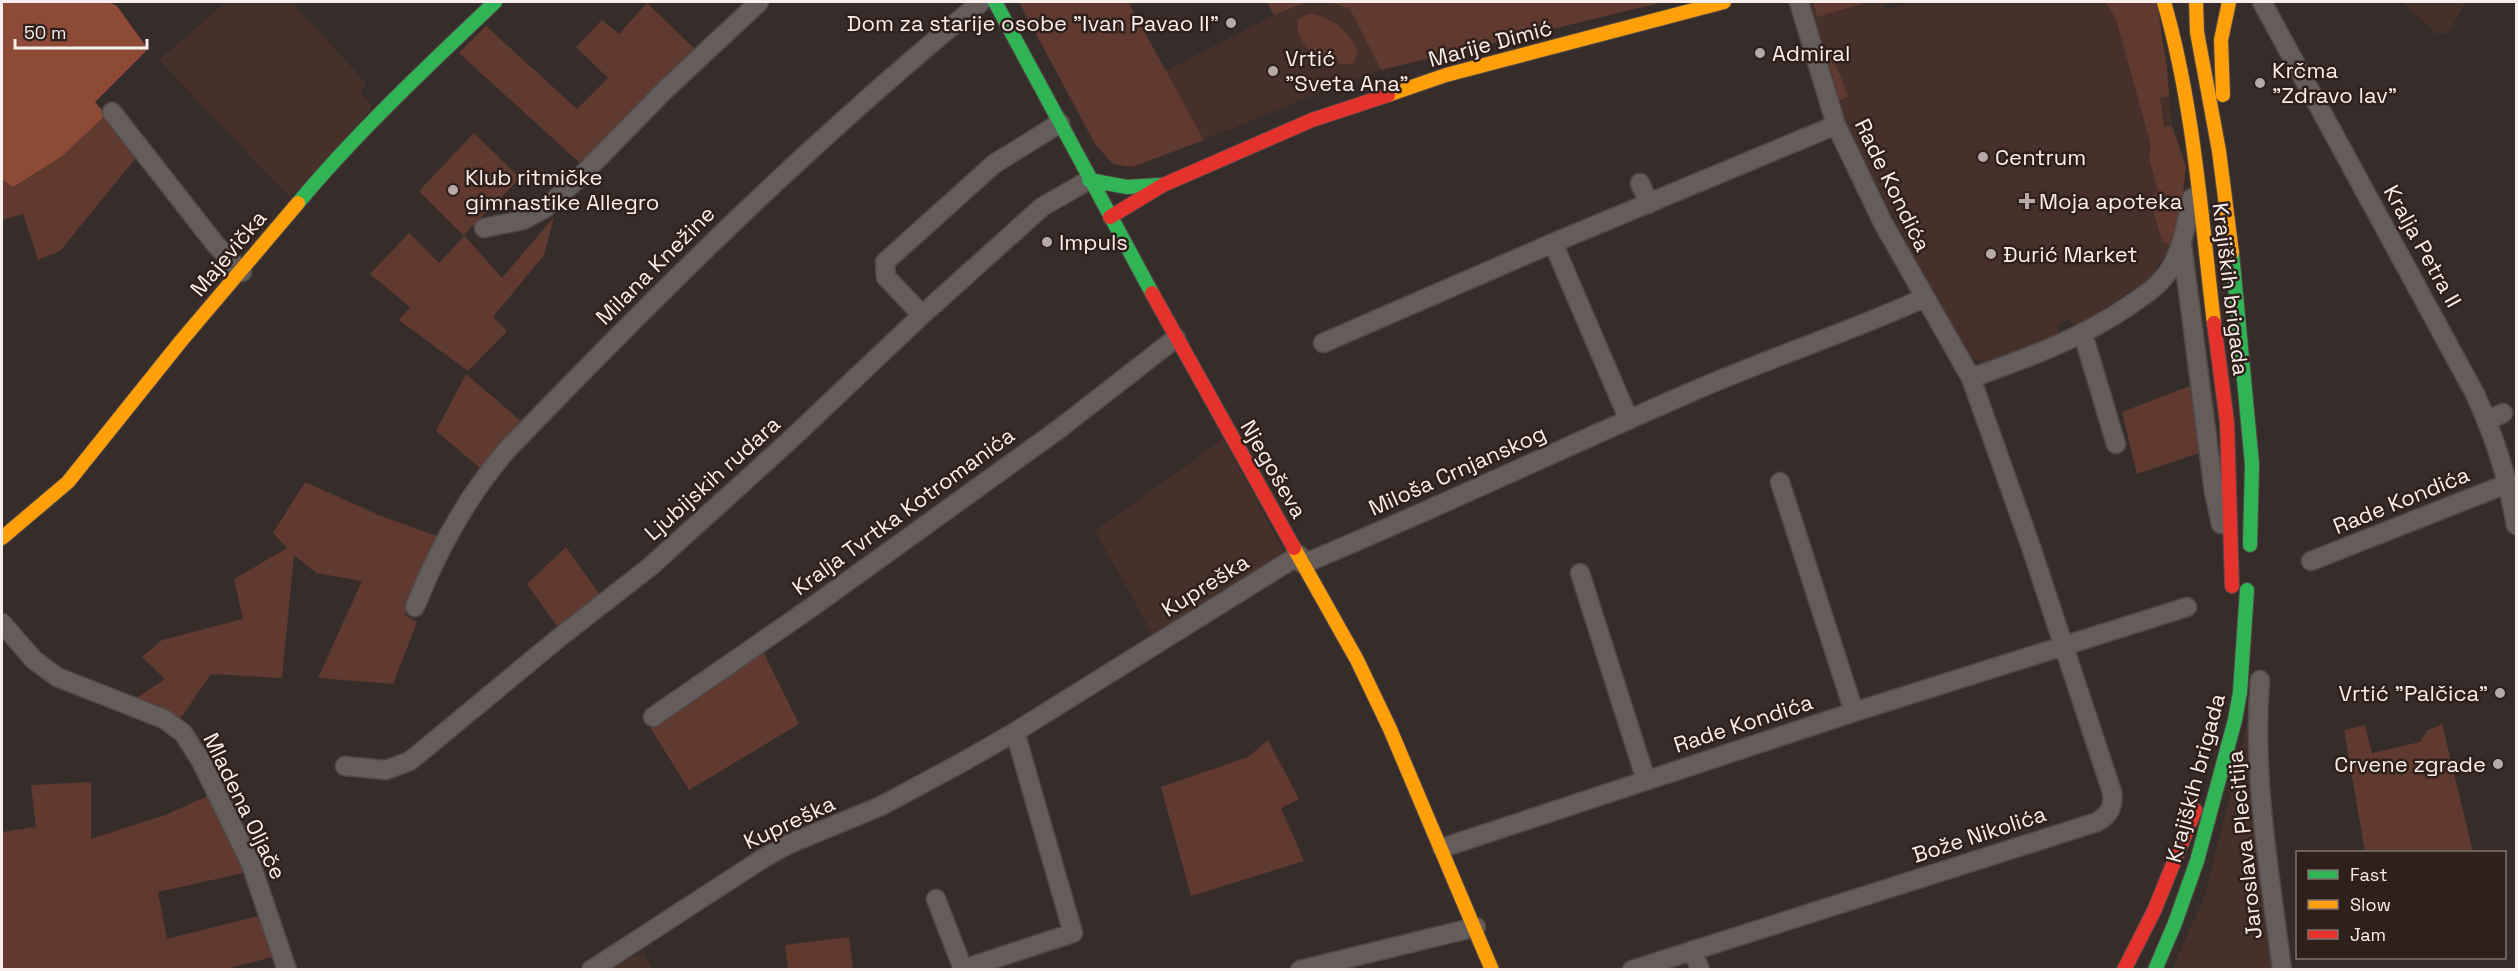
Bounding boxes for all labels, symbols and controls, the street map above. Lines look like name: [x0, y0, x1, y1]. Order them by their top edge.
place label: Dom za starije osobe "Ivan Pavao II": [847, 9, 1219, 37]
scale bar: [15, 12, 147, 50]
street label: Marije Dimić: [1425, 13, 1555, 73]
marker: Dom za starije osobe "Ivan Pavao II": [1224, 16, 1238, 30]
text: 50 m: [24, 21, 66, 44]
place label: Admiral: [1772, 39, 1850, 67]
place label: Vrtić "Sveta Ana": [1285, 44, 1409, 97]
marker: Admiral: [1753, 46, 1767, 60]
place label: Krčma "Zdravo lav": [2272, 56, 2397, 109]
marker: Vrtić "Sveta Ana": [1266, 64, 1280, 78]
marker: Krčma "Zdravo lav": [2253, 76, 2267, 90]
street label: Rade Kondića: [1849, 114, 1937, 256]
place label: Centrum: [1995, 143, 2086, 171]
marker: Centrum: [1976, 150, 1990, 164]
place label: Klub ritmičke gimnastike Allegro: [465, 163, 659, 216]
street label: Kralja Petra II: [2378, 180, 2468, 312]
marker: Klub ritmičke gimnastike Allegro: [446, 183, 460, 197]
place label: Moja apoteka: [2039, 187, 2183, 215]
marker: Moja apoteka: [2020, 194, 2034, 208]
street label: Milana Knežine: [590, 200, 720, 330]
street label: Krajiških brigada: [2207, 201, 2256, 377]
street label: Majevička: [184, 204, 272, 302]
place label: Impuls: [1059, 228, 1128, 256]
marker: Impuls: [1040, 235, 1054, 249]
place label: Đurić Market: [2003, 240, 2138, 268]
marker: Đurić Market: [1984, 247, 1998, 261]
street label: Ljubijskih rudara: [638, 409, 786, 546]
street label: Njegoševa: [1235, 415, 1314, 524]
street label: Miloša Crnjanskog: [1364, 418, 1550, 522]
street label: Kralja Tvrtka Kotromanića: [786, 421, 1020, 601]
street label: Rade Kondića: [2329, 460, 2474, 540]
street label: Kupreška: [1156, 547, 1254, 623]
place label: Vrtić "Palčica": [2338, 679, 2488, 707]
marker: Vrtić "Palčica": [2493, 686, 2507, 700]
street label: Rade Kondića: [1670, 687, 1816, 759]
street label: Krajiških brigada: [2159, 690, 2231, 866]
street label: Mladena Oljače: [197, 728, 293, 884]
street label: Jaroslava Plecitija: [2220, 749, 2268, 941]
place label: Crvene zgrade: [2334, 750, 2486, 778]
marker: Crvene zgrade: [2491, 757, 2505, 771]
street label: Kupreška: [739, 789, 839, 855]
street label: Bože Nikolića: [1909, 799, 2050, 869]
legend: [2296, 851, 2506, 959]
text: Fast: [2350, 863, 2387, 886]
text: Slow: [2350, 893, 2391, 916]
text: Jam: [2350, 923, 2386, 946]

